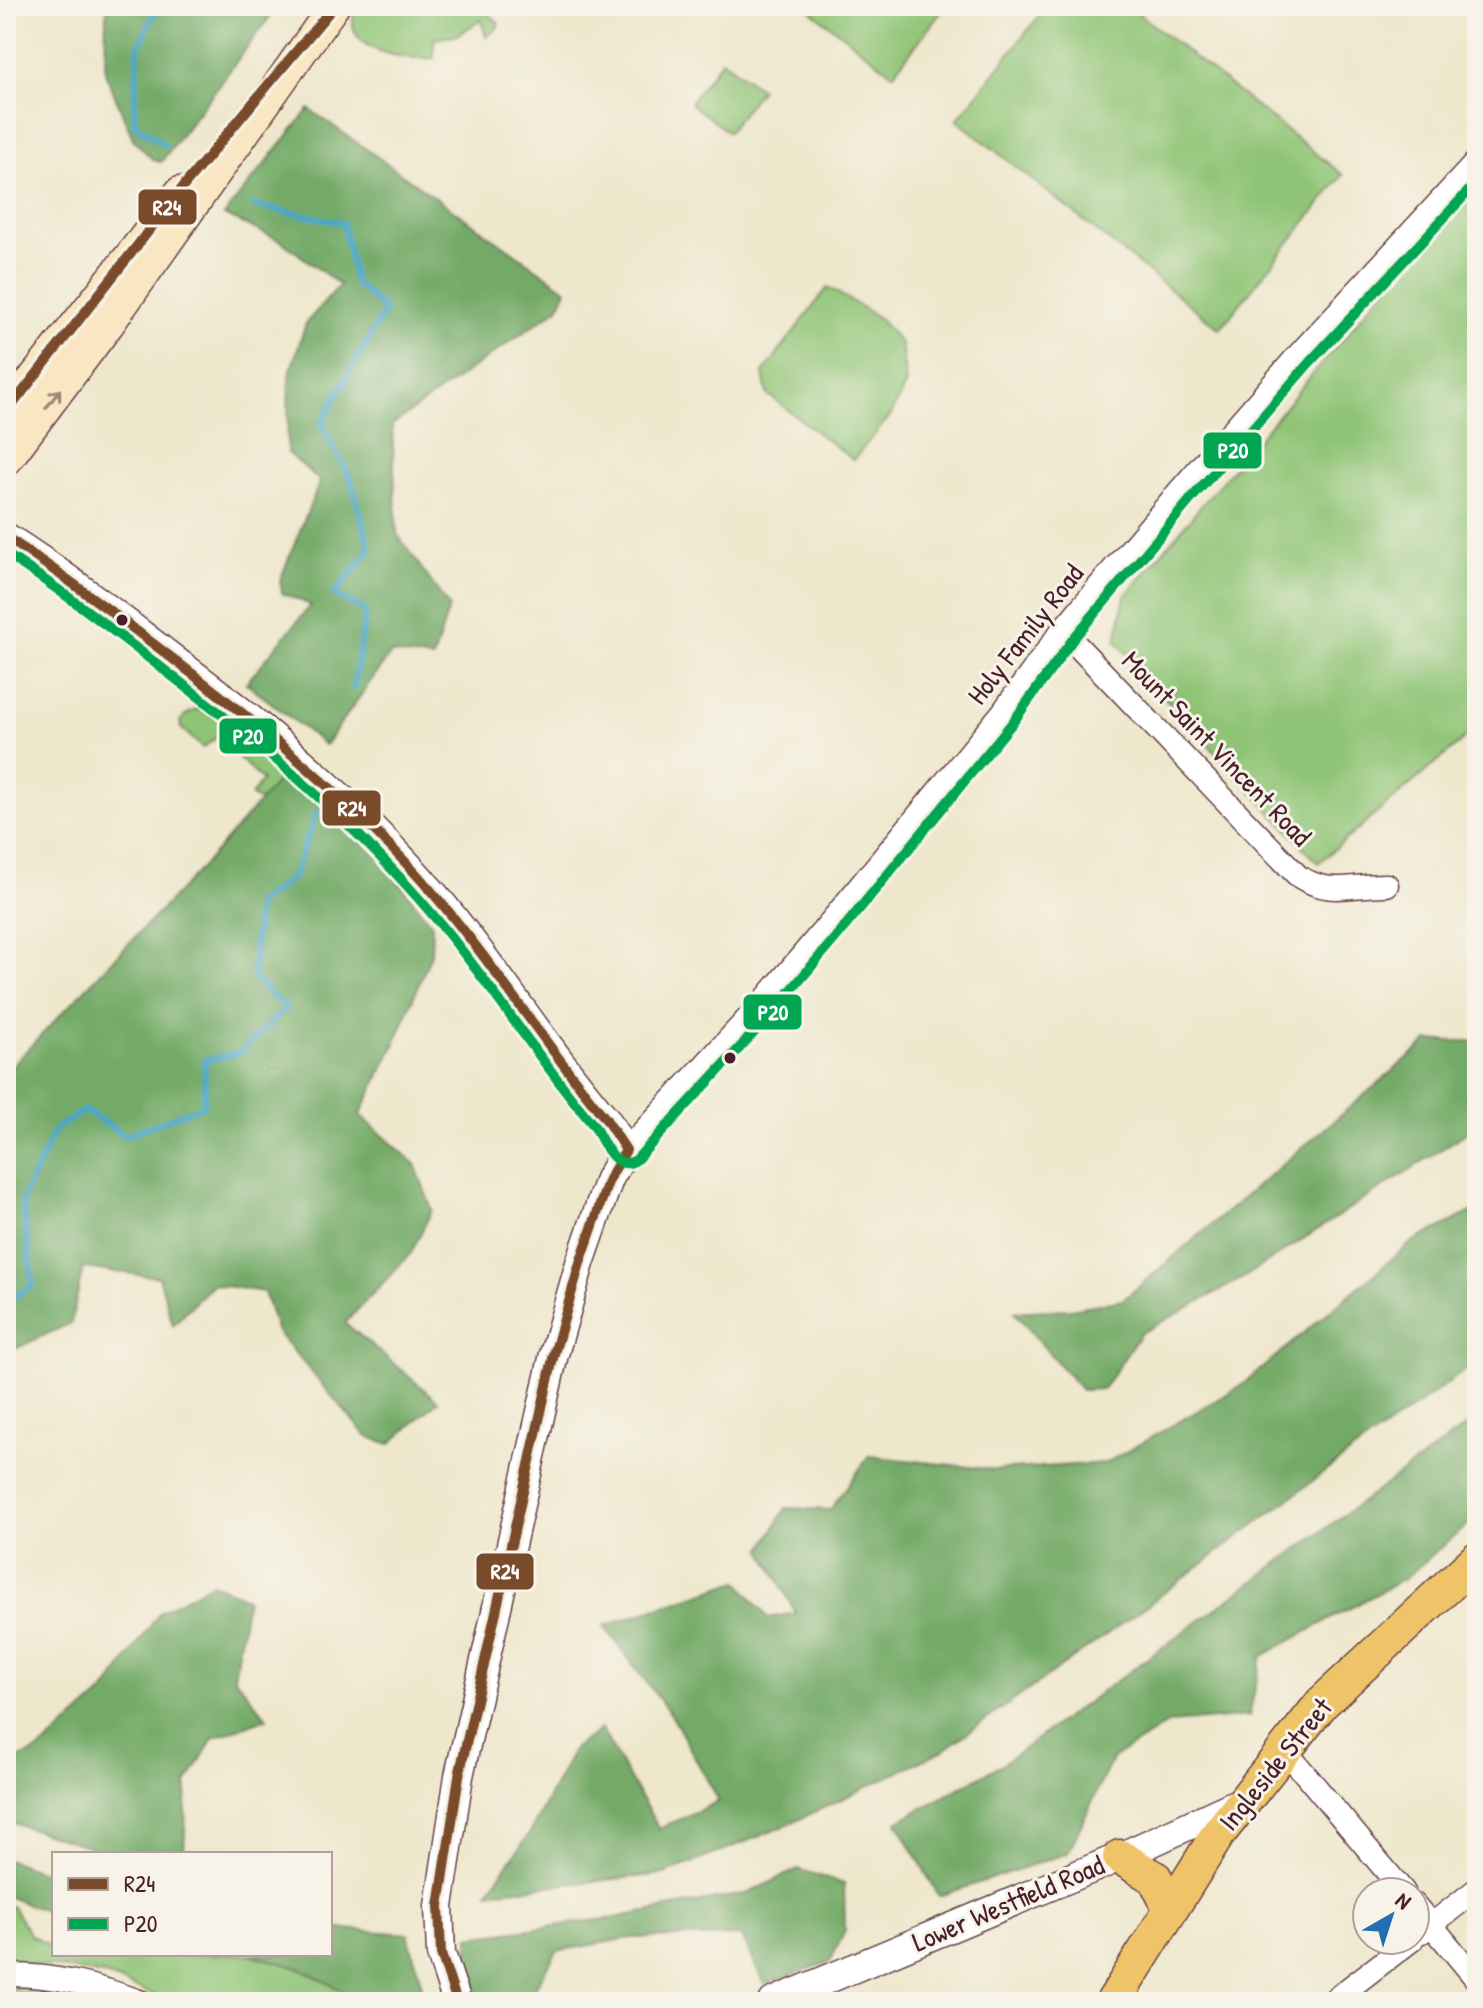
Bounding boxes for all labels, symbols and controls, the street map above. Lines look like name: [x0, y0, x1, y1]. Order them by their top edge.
line badge: R24: [137, 188, 198, 226]
text: R24: [153, 192, 181, 222]
one-way arrow: [45, 389, 62, 410]
line badge: P20: [1202, 431, 1263, 470]
text: P20: [1218, 435, 1249, 465]
street label: Holy Family Road: [958, 556, 1092, 712]
unlabelled marker: [114, 612, 130, 628]
street label: Mount Saint Vincent Road: [1114, 642, 1320, 854]
line badge: P20: [218, 717, 278, 755]
text: P20: [233, 721, 264, 751]
line badge: R24: [321, 789, 382, 827]
text: R24: [338, 793, 366, 823]
line badge: P20: [742, 993, 803, 1031]
text: P20: [758, 997, 789, 1027]
unlabelled marker: [722, 1050, 738, 1066]
line badge: R24: [475, 1552, 535, 1591]
text: R24: [491, 1556, 519, 1586]
street label: Ingleside Street: [1210, 1689, 1341, 1839]
street label: Lower Westfield Road: [906, 1845, 1110, 1961]
legend: [52, 1852, 332, 1956]
text: R24: [124, 1867, 155, 1899]
north arrow: [1351, 1876, 1431, 1956]
text: N: [1390, 1885, 1418, 1916]
text: P20: [124, 1907, 158, 1939]

